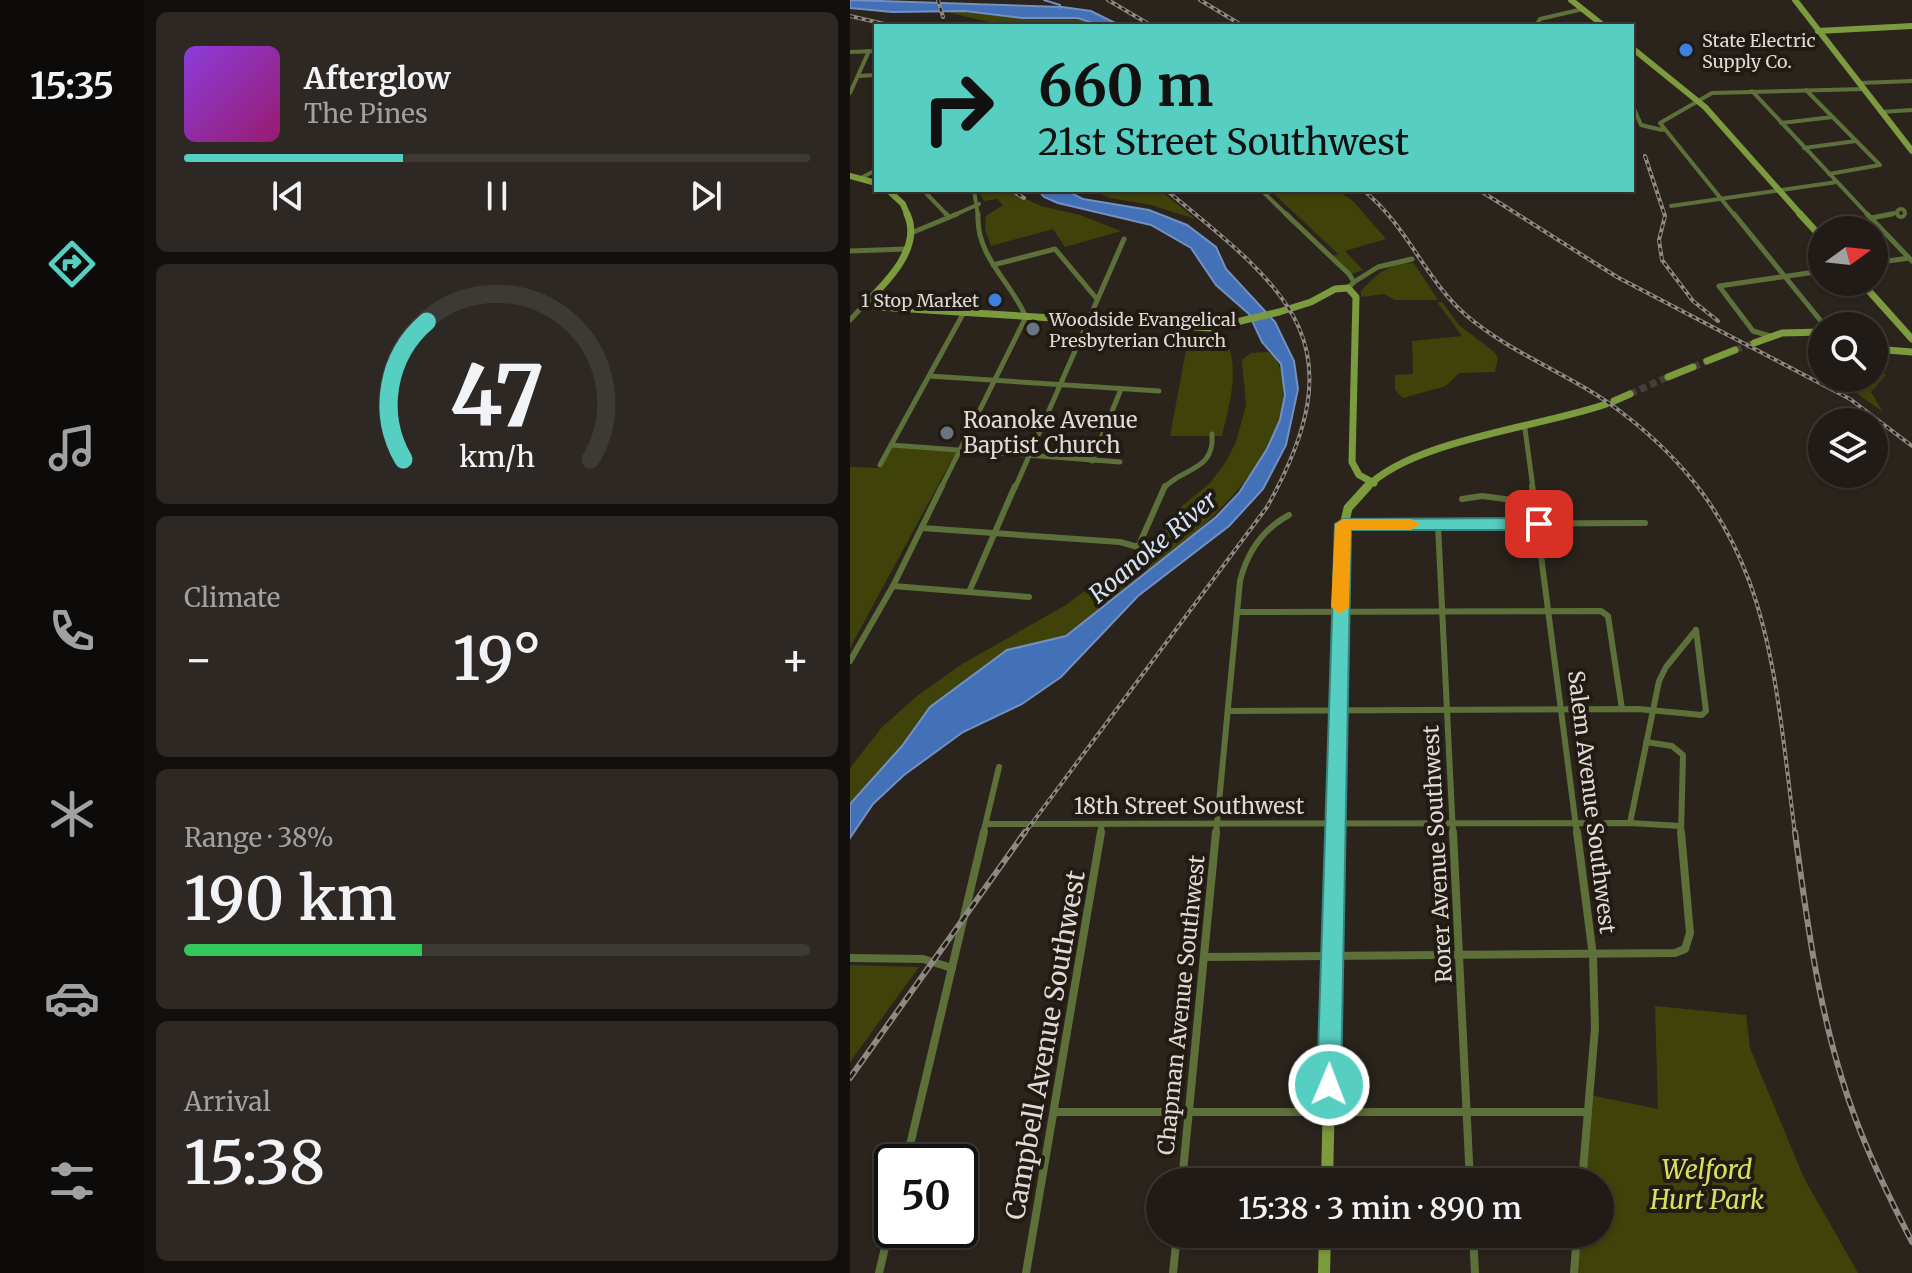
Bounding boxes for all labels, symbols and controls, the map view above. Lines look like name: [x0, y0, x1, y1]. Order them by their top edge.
place label: State Electric Supply Co.: [1702, 29, 1816, 73]
marker: State Electric Supply Co.: [1677, 41, 1695, 59]
text: 660 m: [1038, 51, 1213, 121]
icon: right: [906, 56, 1010, 160]
text: Afterglow: [304, 59, 451, 97]
text: 15:35: [30, 64, 114, 109]
text: The Pines: [304, 97, 428, 130]
text: 21st Street Southwest: [1038, 120, 1409, 165]
icon: previous: [266, 174, 310, 218]
icon: pause: [475, 174, 519, 218]
icon: next: [684, 174, 728, 218]
north arrow: [1808, 216, 1888, 296]
map controls: [1808, 216, 1888, 488]
icon: directions: [44, 236, 100, 292]
place label: 1 Stop Market: [861, 289, 979, 312]
marker: 1 Stop Market: [986, 291, 1004, 309]
place label: Woodside Evangelical Presbyterian Church: [1048, 308, 1237, 352]
button: search: [1808, 312, 1888, 392]
marker: Woodside Evangelical Presbyterian Church: [1024, 320, 1042, 338]
text: 47: [450, 344, 544, 449]
place label: Roanoke Avenue Baptist Church: [963, 406, 1138, 459]
button: layers: [1808, 408, 1888, 488]
icon: music: [44, 420, 100, 476]
marker: Roanoke Avenue Baptist Church: [938, 424, 956, 442]
text: km/h: [459, 439, 535, 475]
water label: Roanoke River: [1083, 484, 1224, 610]
pin: [1505, 490, 1573, 558]
icon: arrive: [1517, 502, 1561, 546]
text: Climate: [184, 581, 280, 614]
icon: phone: [44, 603, 100, 659]
text: 19°: [453, 621, 541, 696]
text: −: [184, 632, 213, 687]
text: +: [781, 632, 810, 687]
street label: Salem Avenue Southwest: [1562, 669, 1622, 936]
street label: Rorer Avenue Southwest: [1416, 724, 1458, 984]
icon: climate: [44, 786, 100, 842]
street label: 18th Street Southwest: [1074, 792, 1305, 820]
text: Range · 38%: [184, 821, 334, 854]
street label: Chapman Avenue Southwest: [1151, 853, 1211, 1156]
text: 190 km: [184, 861, 397, 936]
street label: Campbell Avenue Southwest: [998, 868, 1092, 1222]
icon: car: [44, 970, 100, 1026]
position arrow: [1287, 1043, 1371, 1127]
text: Arrival: [184, 1085, 271, 1118]
text: 15:38: [184, 1125, 325, 1200]
speed limit sign: 50: [874, 1144, 978, 1248]
icon: filters: [44, 1153, 100, 1209]
park label: Welford Hurt Park: [1649, 1153, 1764, 1216]
text: 15:38 · 3 min · 890 m: [1238, 1189, 1522, 1227]

